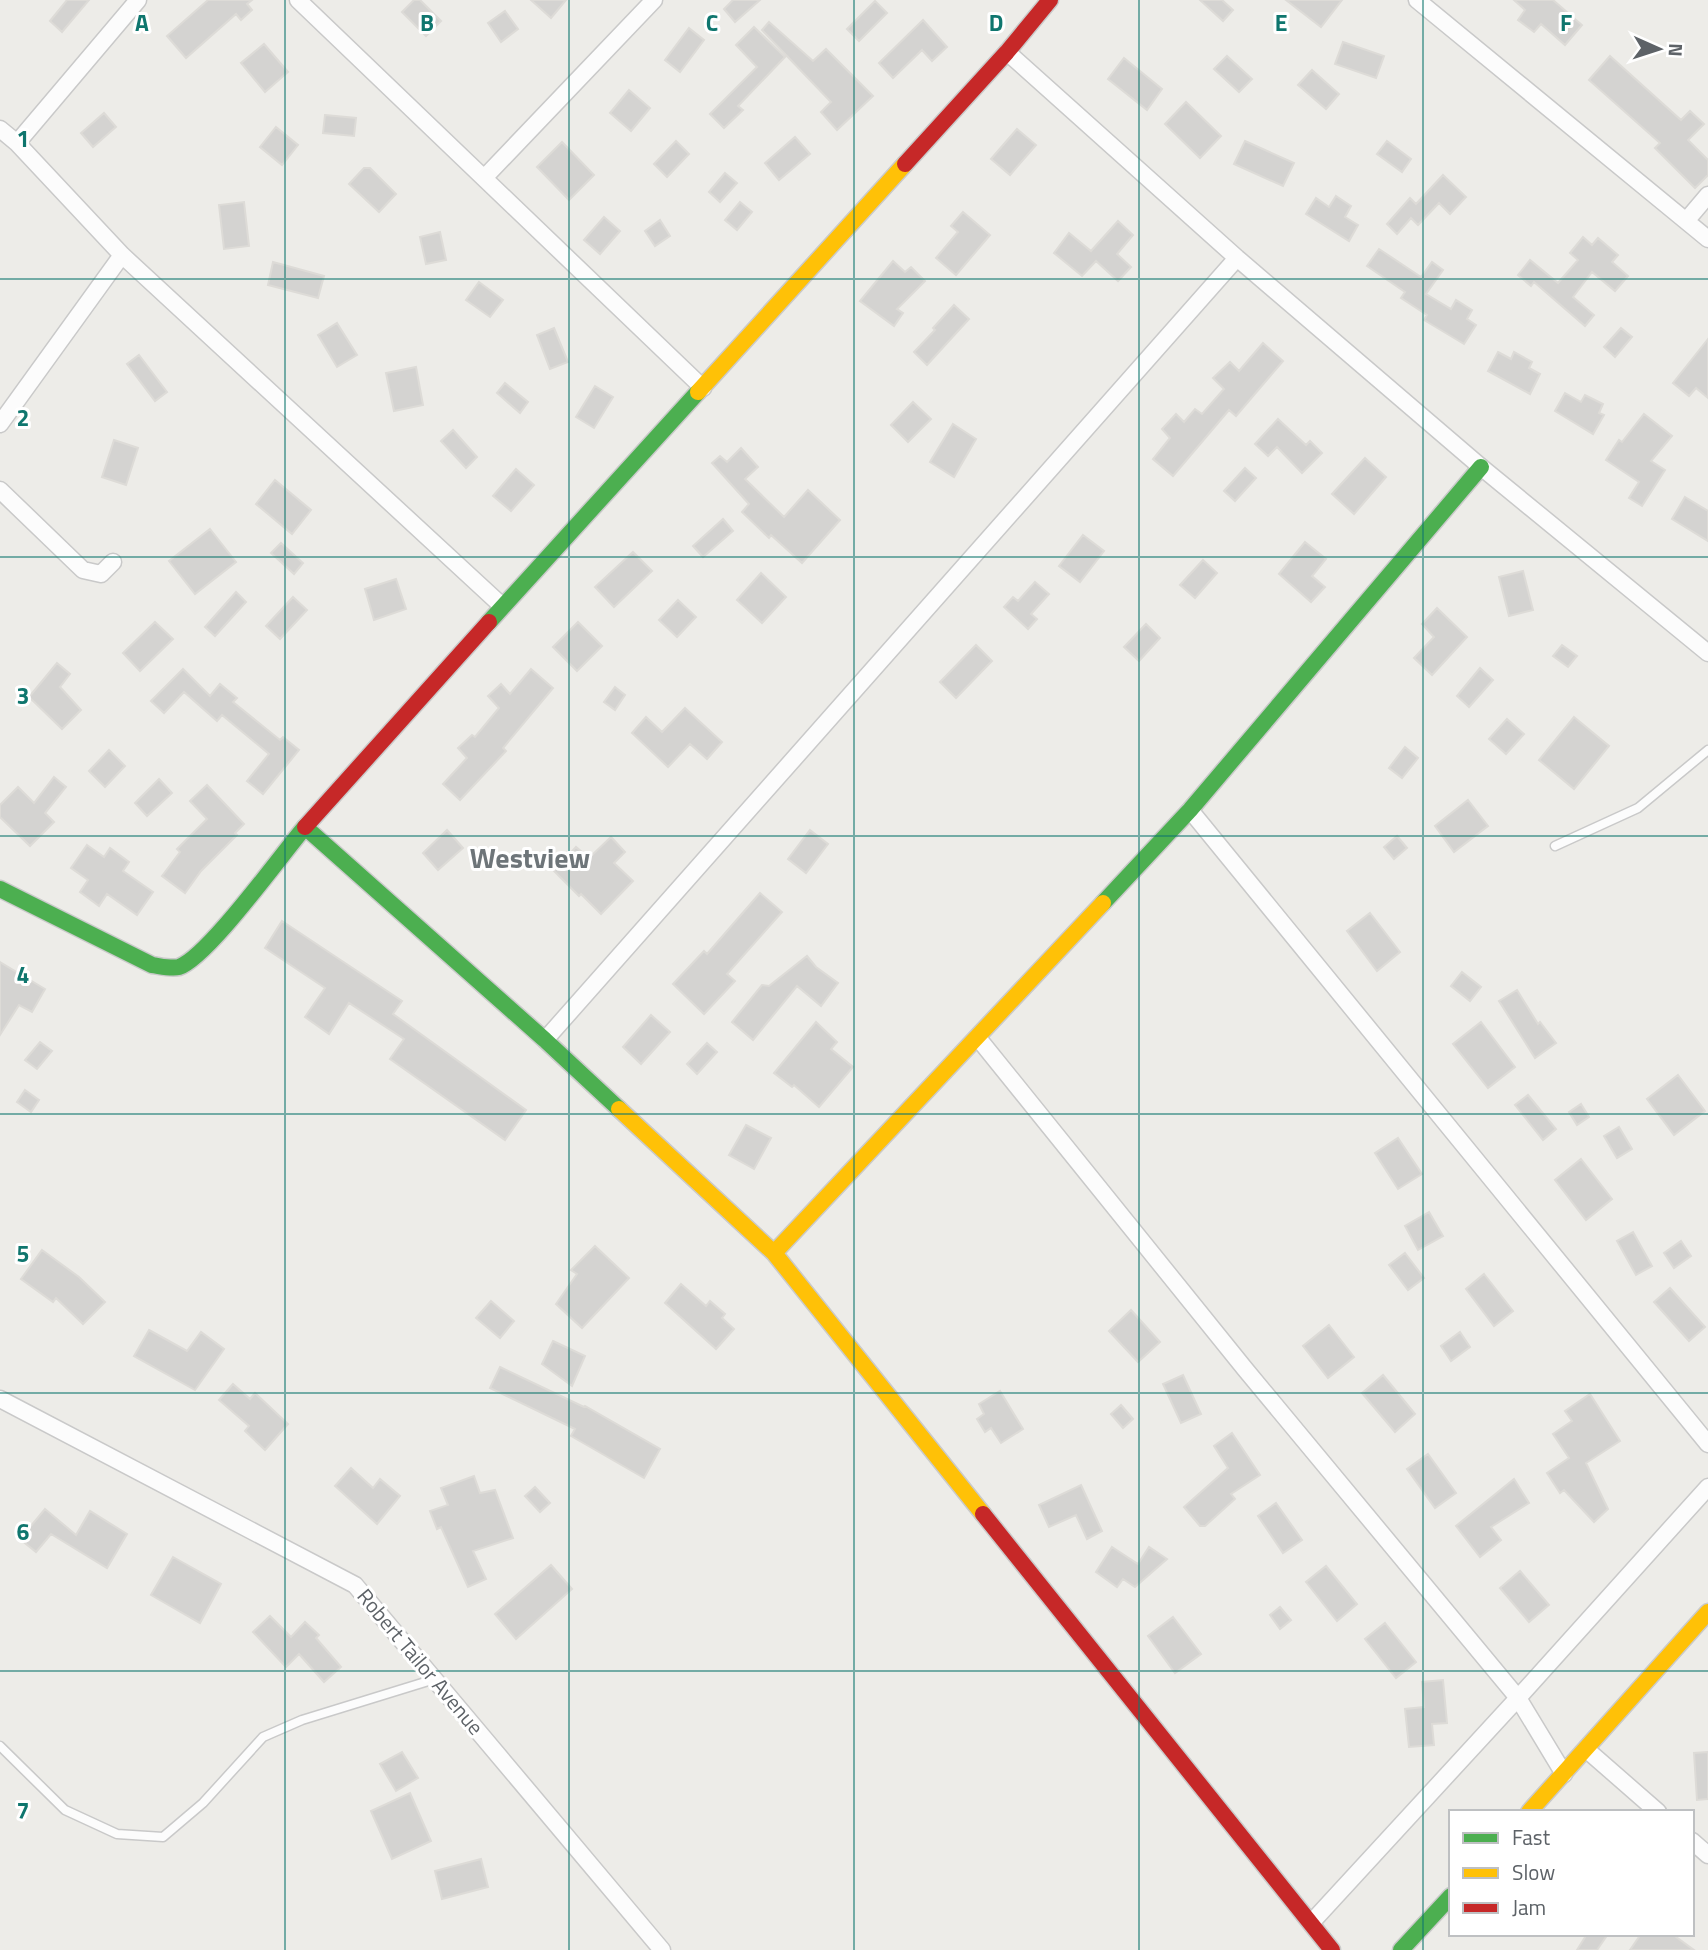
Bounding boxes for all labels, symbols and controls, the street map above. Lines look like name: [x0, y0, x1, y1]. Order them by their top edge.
text: A: [135, 5, 149, 40]
text: B: [420, 5, 434, 40]
text: C: [706, 5, 718, 40]
text: D: [989, 5, 1003, 40]
text: E: [1275, 5, 1287, 40]
text: F: [1560, 5, 1572, 40]
north arrow: [1624, 14, 1694, 84]
text: N: [1662, 43, 1691, 57]
text: 1: [17, 121, 29, 156]
text: 2: [17, 400, 29, 435]
text: 3: [17, 678, 29, 713]
district label: Westview: [470, 836, 590, 879]
text: 4: [17, 957, 29, 992]
text: 5: [17, 1236, 29, 1271]
text: 6: [17, 1514, 30, 1549]
street label: Robert Tailor Avenue: [350, 1581, 492, 1742]
text: 7: [17, 1793, 29, 1828]
legend: [1449, 1810, 1694, 1936]
text: Fast: [1512, 1821, 1551, 1853]
text: Slow: [1512, 1856, 1555, 1888]
text: Jam: [1512, 1891, 1546, 1923]

